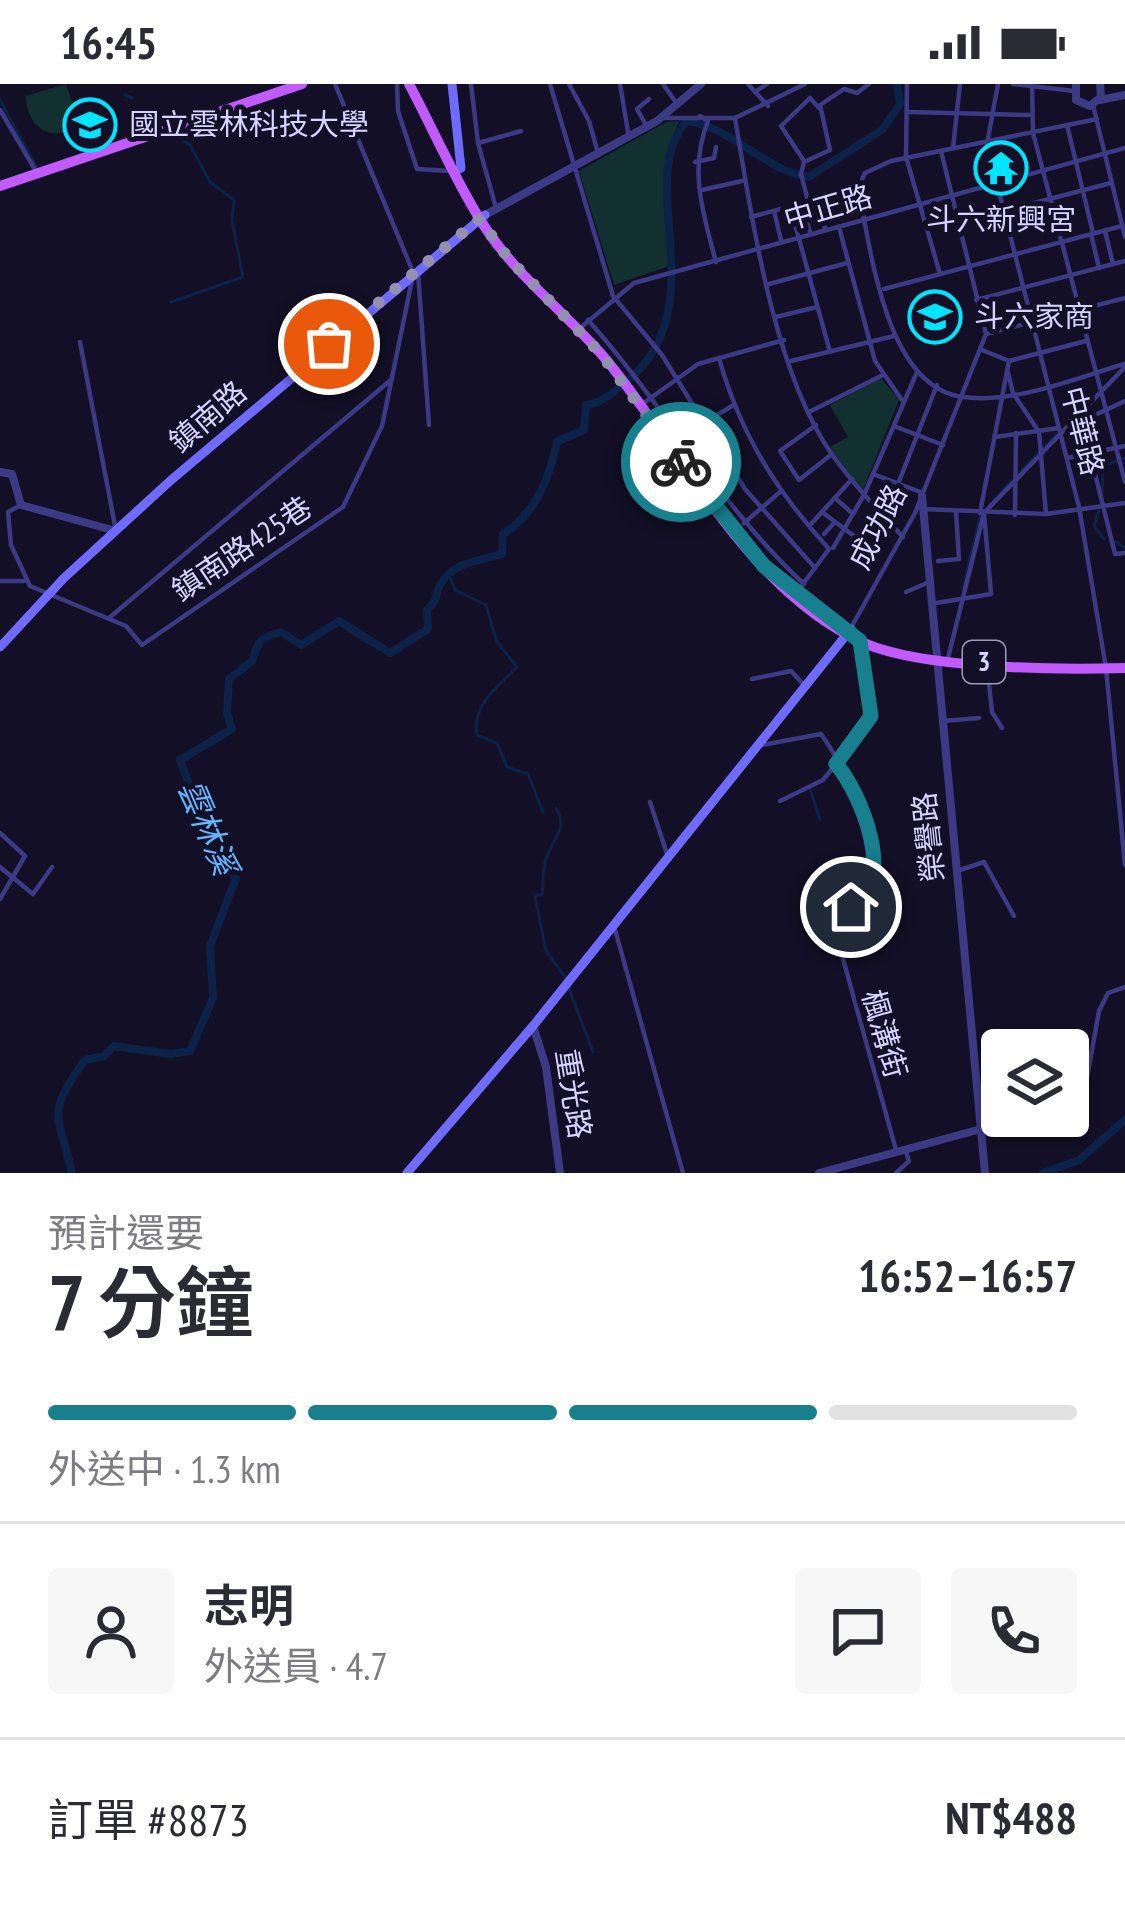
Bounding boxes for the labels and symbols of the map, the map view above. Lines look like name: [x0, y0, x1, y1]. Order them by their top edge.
school or university icon: 國立雲林科技大學: [62, 97, 118, 153]
place label: 國立雲林科技大學: [129, 104, 369, 143]
temple icon: 斗六新興宮: [973, 140, 1029, 196]
street label: 中正路: [779, 175, 876, 238]
place label: 斗六新興宮: [926, 199, 1076, 238]
school or university icon: 斗六家商: [907, 289, 963, 345]
pin: [278, 293, 380, 395]
place label: 斗六家商: [974, 296, 1094, 335]
street label: 鎮南路: [160, 372, 254, 460]
street label: 中華路: [1054, 382, 1113, 479]
courier: [621, 402, 741, 522]
street label: 成功路: [839, 477, 914, 575]
street label: 鎮南路425巷: [164, 487, 319, 609]
road number: 3: [963, 641, 1005, 683]
water label: 雲林溪: [169, 773, 249, 884]
street label: 榮譽路: [903, 790, 952, 884]
pin: [800, 856, 902, 958]
street label: 楓溝街: [854, 985, 917, 1082]
street label: 重光路: [548, 1046, 601, 1141]

